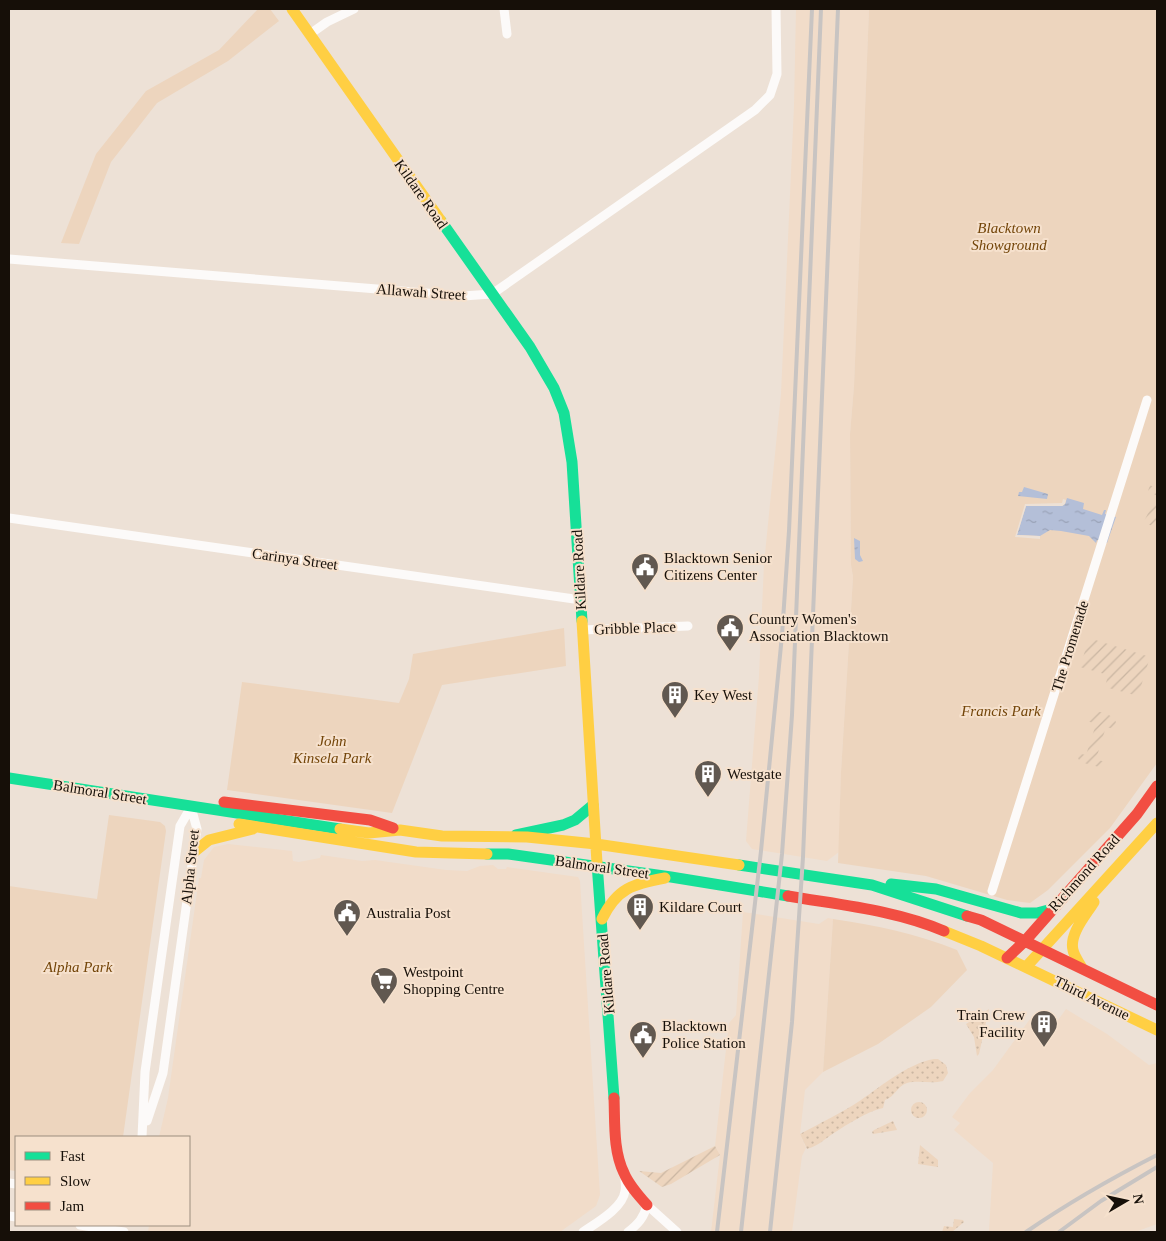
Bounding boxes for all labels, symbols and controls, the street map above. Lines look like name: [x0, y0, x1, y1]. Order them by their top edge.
street label: Kildare Road: [391, 156, 451, 232]
park label: Blacktown Showground: [971, 220, 1047, 253]
street label: Allawah Street: [376, 281, 467, 303]
street label: Kildare Road: [569, 529, 589, 611]
street label: Carinya Street: [251, 545, 340, 573]
place label: Blacktown Senior Citizens Center: [664, 550, 772, 583]
public building icon: Blacktown Senior Citizens Center: [630, 552, 660, 591]
street label: The Promenade: [1049, 598, 1092, 694]
place label: Country Women's Association Blacktown: [749, 611, 889, 644]
public building icon: Country Women's Association Blacktown: [715, 613, 745, 652]
street label: Gribble Place: [594, 619, 677, 637]
building icon: Key West: [660, 680, 690, 719]
place label: Key West: [694, 687, 753, 703]
park label: Francis Park: [960, 703, 1041, 719]
park label: John Kinsela Park: [292, 733, 372, 766]
building icon: Westgate: [693, 759, 723, 798]
place label: Westgate: [727, 766, 782, 782]
street label: Balmoral Street: [52, 777, 149, 807]
street label: Alpha Street: [178, 828, 202, 905]
street label: Richmond Road: [1045, 831, 1123, 915]
street label: Balmoral Street: [554, 852, 651, 882]
building icon: Kildare Court: [625, 892, 655, 931]
public building icon: Australia Post: [332, 898, 362, 937]
place label: Kildare Court: [659, 899, 743, 915]
place label: Australia Post: [366, 905, 451, 921]
street label: Kildare Road: [594, 933, 617, 1015]
park label: Alpha Park: [43, 959, 113, 975]
place label: Westpoint Shopping Centre: [403, 964, 505, 997]
supermarket icon: Westpoint Shopping Centre: [369, 966, 399, 1005]
street label: Third Avenue: [1052, 973, 1133, 1023]
place label: Train Crew Facility: [957, 1007, 1025, 1040]
building icon: Train Crew Facility: [1029, 1009, 1059, 1048]
place label: Blacktown Police Station: [662, 1018, 746, 1051]
public building icon: Blacktown Police Station: [628, 1020, 658, 1059]
legend: [15, 1136, 190, 1226]
text: Fast: [60, 1148, 86, 1164]
text: Slow: [60, 1173, 91, 1189]
north arrow: [1101, 1176, 1151, 1226]
text: N: [1130, 1193, 1147, 1205]
text: Jam: [60, 1198, 84, 1214]

